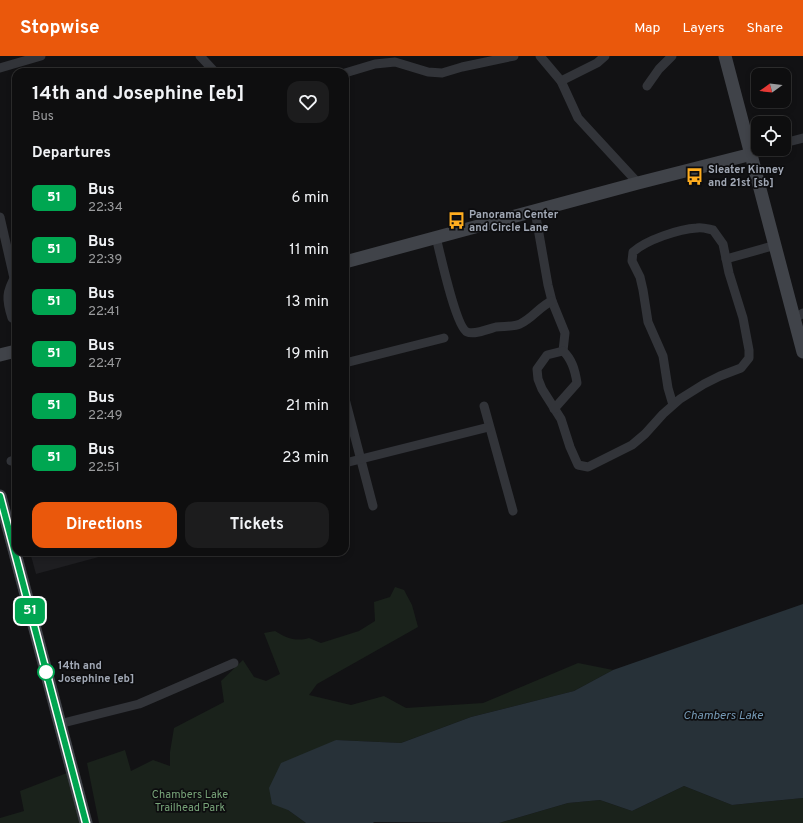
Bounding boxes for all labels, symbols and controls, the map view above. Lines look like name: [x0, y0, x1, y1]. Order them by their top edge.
text: Stopwise: [20, 16, 100, 40]
text: Map: [634, 20, 660, 37]
text: Layers: [682, 20, 724, 37]
text: Share: [746, 20, 783, 37]
north arrow: [751, 68, 791, 108]
map controls: [751, 68, 791, 156]
button: heart: [287, 81, 329, 123]
text: 14th and Josephine [eb]: [32, 82, 244, 106]
text: Bus: [32, 109, 54, 125]
button: locate: [751, 116, 791, 156]
text: Departures: [32, 144, 111, 163]
place label: Sleater Kinney and 21st [sb]: [708, 163, 784, 190]
bus stop icon: Sleater Kinney and 21st [sb]: [685, 166, 705, 186]
text: Bus: [88, 181, 115, 200]
text: 51: [47, 189, 61, 206]
text: 6 min: [292, 189, 329, 208]
text: 22:34: [88, 200, 123, 216]
place label: Panorama Center and Circle Lane: [469, 208, 559, 235]
bus stop icon: Panorama Center and Circle Lane: [446, 211, 466, 231]
text: Bus: [88, 233, 115, 252]
text: 51: [47, 241, 61, 258]
text: 11 min: [289, 241, 329, 260]
text: 22:39: [88, 252, 122, 268]
text: Bus: [88, 285, 115, 304]
text: 51: [47, 293, 61, 310]
text: 13 min: [286, 293, 329, 312]
text: 22:41: [88, 304, 120, 320]
text: Bus: [88, 337, 115, 356]
text: 51: [47, 345, 61, 362]
text: 19 min: [286, 345, 329, 364]
text: 22:47: [88, 356, 122, 372]
text: Bus: [88, 389, 115, 408]
text: 51: [47, 397, 61, 414]
text: 21 min: [286, 397, 329, 416]
text: 22:49: [88, 408, 122, 424]
text: Bus: [88, 441, 115, 460]
text: 51: [47, 449, 61, 466]
text: 23 min: [282, 449, 329, 468]
text: 22:51: [88, 460, 120, 476]
button: Directions: [32, 502, 177, 548]
button: Tickets: [185, 502, 329, 548]
line badge: 51: [12, 598, 48, 624]
text: 51: [23, 602, 37, 619]
place label: 14th and Josephine [eb]: [58, 659, 134, 686]
marker: 14th and Josephine [eb]: [37, 663, 55, 681]
water label: Chambers Lake: [683, 708, 764, 724]
park label: Chambers Lake Trailhead Park: [152, 788, 228, 815]

